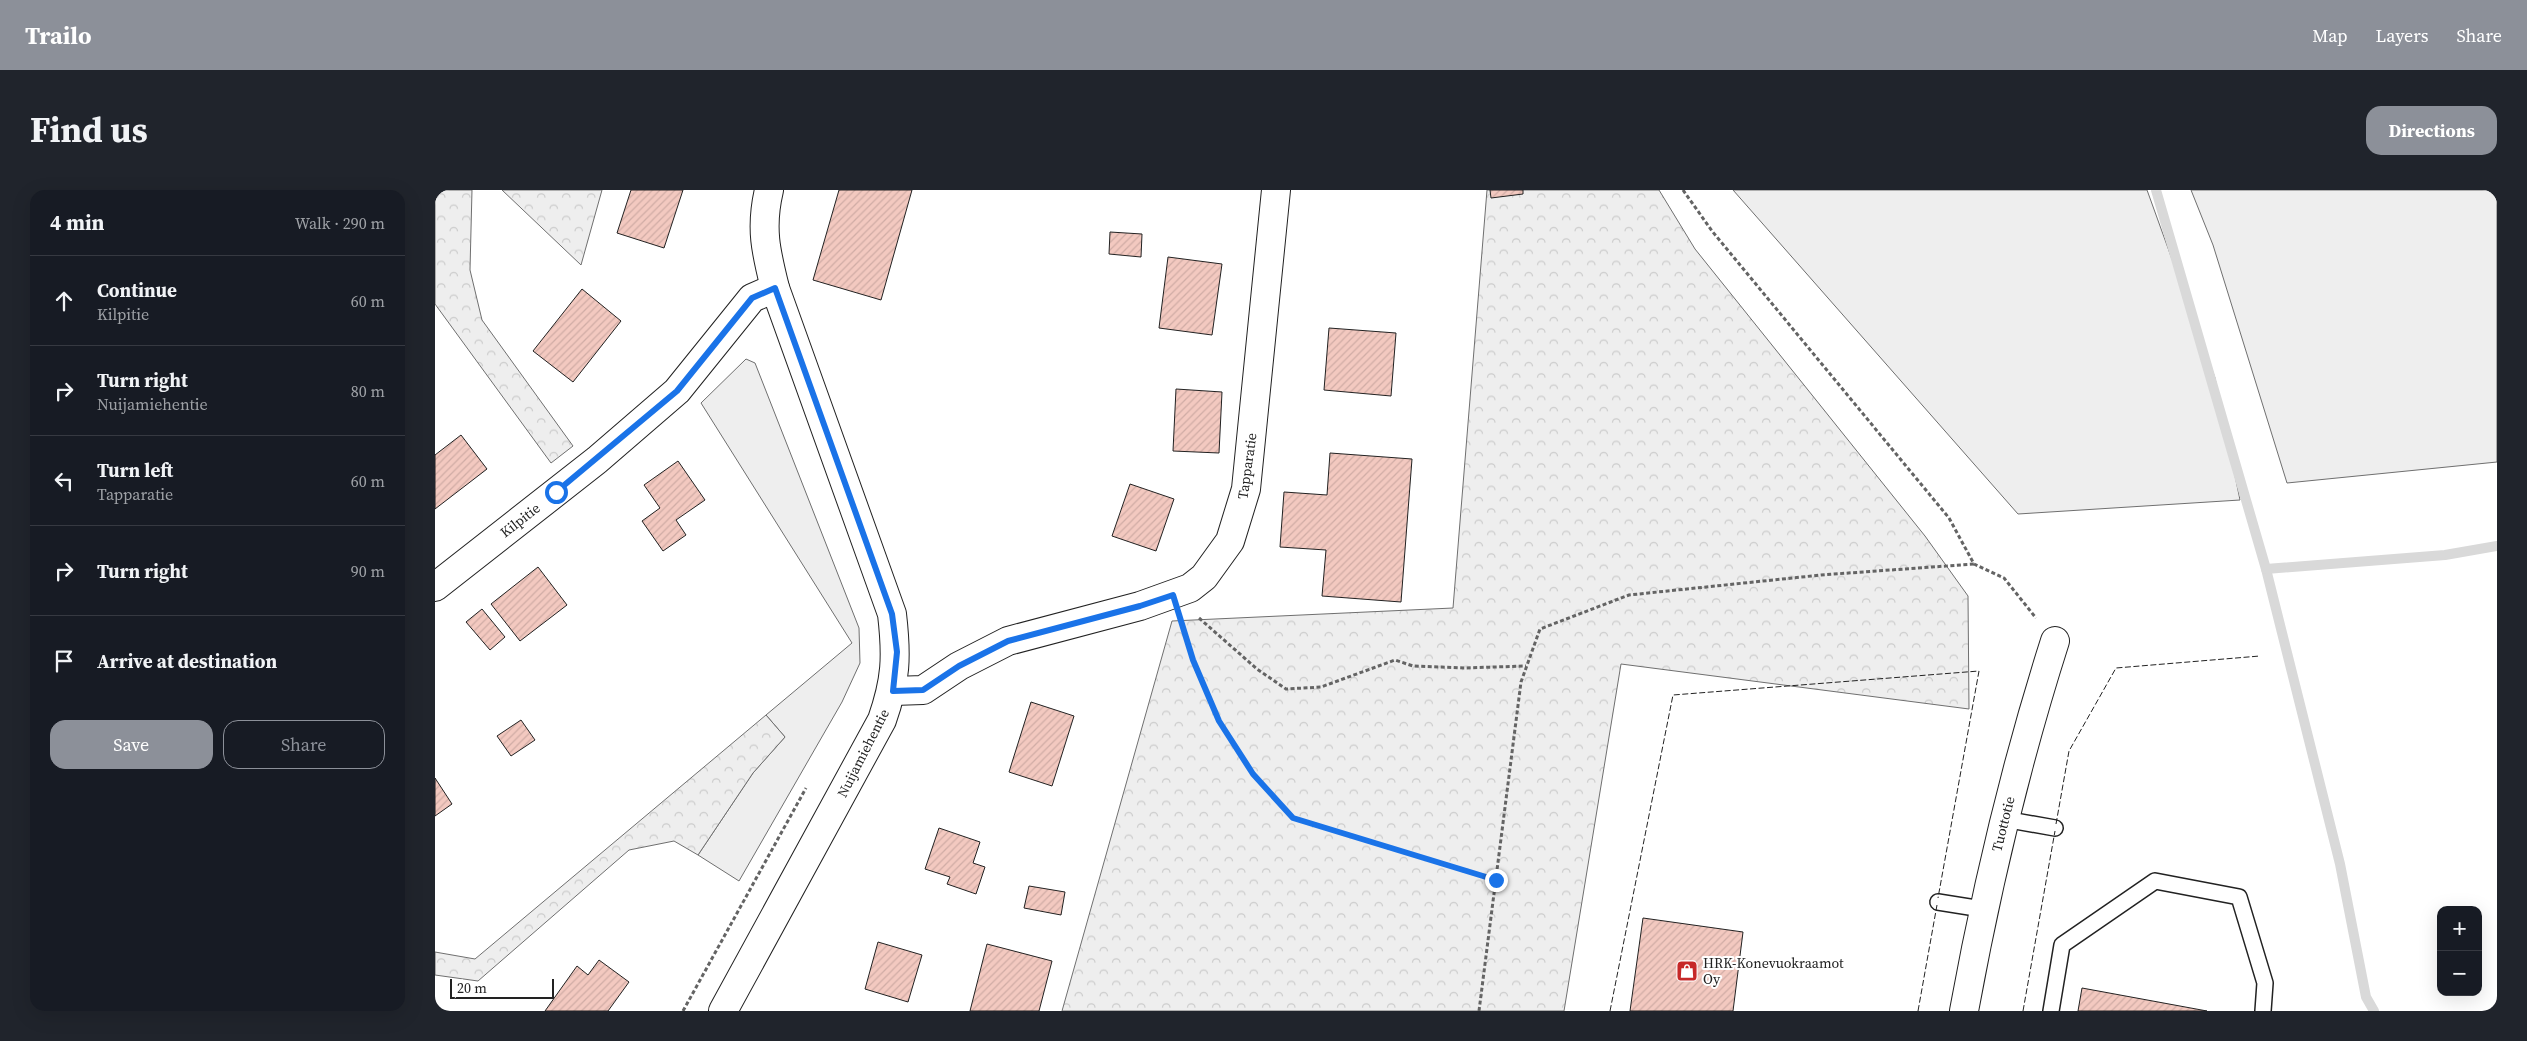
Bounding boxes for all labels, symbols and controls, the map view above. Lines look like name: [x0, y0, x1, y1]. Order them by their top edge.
text: Trailo: [25, 19, 92, 52]
text: Map: [2312, 23, 2347, 48]
text: Layers: [2375, 23, 2428, 48]
text: Share: [2456, 23, 2502, 48]
text: Find us: [30, 106, 148, 154]
button: Directions: [2366, 106, 2497, 155]
text: 4 min: [50, 208, 105, 237]
text: Walk · 290 m: [295, 212, 385, 234]
text: Continue: [97, 277, 177, 303]
icon: ahead: [50, 287, 78, 315]
text: 60 m: [351, 290, 385, 312]
text: Kilpitie: [97, 303, 149, 325]
text: Turn right: [97, 367, 188, 393]
icon: right: [50, 377, 78, 405]
text: 80 m: [351, 380, 385, 402]
text: Nuijamiehentie: [97, 393, 208, 415]
street label: Tapparatie: [1232, 432, 1262, 500]
text: Turn left: [97, 457, 173, 483]
icon: left: [50, 467, 78, 495]
text: 60 m: [351, 470, 385, 492]
route start: [545, 481, 568, 504]
text: Tapparatie: [97, 483, 173, 505]
street label: Kilpitie: [496, 498, 544, 542]
icon: right: [50, 557, 78, 585]
text: Turn right: [97, 558, 188, 584]
text: 90 m: [351, 560, 385, 582]
icon: arrive: [50, 647, 78, 675]
text: Arrive at destination: [97, 648, 277, 674]
street label: Nuijamiehentie: [832, 705, 894, 801]
button: Save: [50, 720, 213, 769]
button: Share: [223, 720, 385, 769]
street label: Tuottotie: [1986, 794, 2020, 854]
route end: [1485, 869, 1508, 892]
map controls: [2437, 906, 2482, 996]
button: +: [2437, 906, 2482, 951]
button: −: [2437, 951, 2482, 996]
place label: HRK-Konevuokraamot Oy: [1703, 953, 1844, 989]
shop icon: HRK-Konevuokraamot Oy: [1675, 959, 1699, 983]
scale bar: [450, 976, 554, 999]
text: 20 m: [457, 978, 487, 998]

